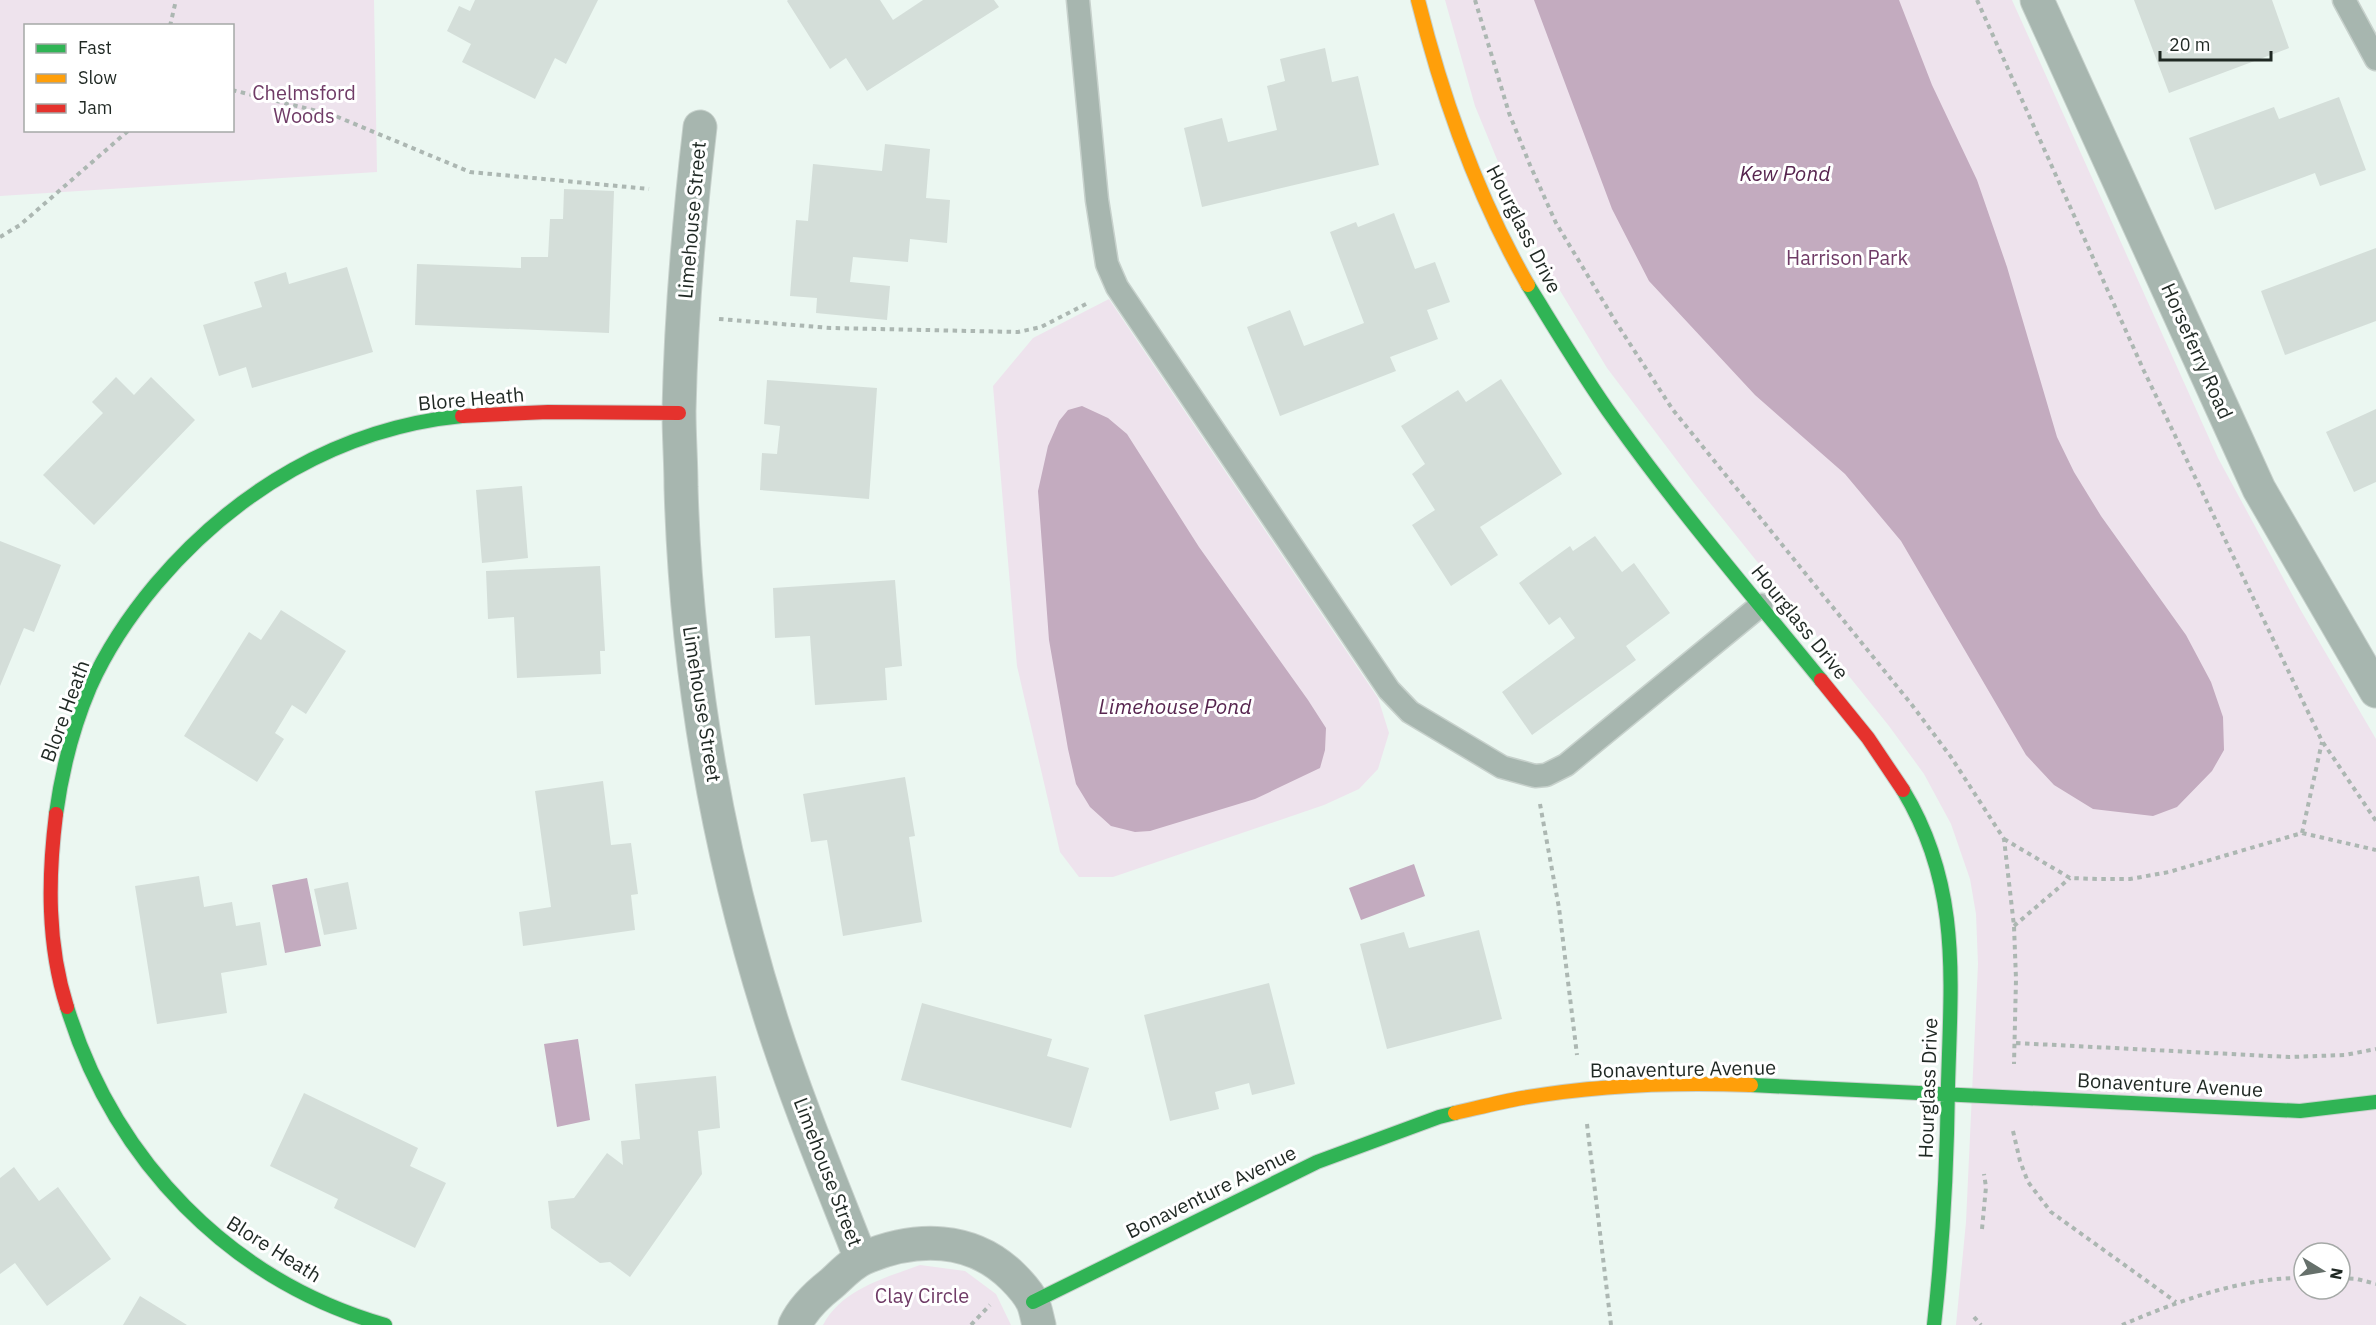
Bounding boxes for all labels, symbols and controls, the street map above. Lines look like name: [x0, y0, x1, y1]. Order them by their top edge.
legend: [24, 24, 234, 132]
scale bar: [2160, 24, 2271, 62]
text: 20 m: [2169, 33, 2211, 56]
text: Fast: [78, 36, 112, 59]
text: Slow: [78, 66, 117, 89]
park label: Chelmsford Woods: [252, 79, 356, 129]
text: Jam: [78, 96, 113, 119]
street label: Limehouse Street: [671, 140, 712, 300]
water label: Kew Pond: [1740, 159, 1831, 187]
street label: Hourglass Drive: [1480, 160, 1568, 298]
park label: Harrison Park: [1786, 244, 1908, 271]
street label: Horseferry Road: [2155, 278, 2240, 423]
street label: Blore Heath: [417, 380, 525, 417]
street label: Hourglass Drive: [1746, 558, 1855, 685]
street label: Limehouse Street: [677, 624, 728, 784]
street label: Blore Heath: [34, 656, 95, 766]
water label: Limehouse Pond: [1099, 692, 1252, 720]
street label: Hourglass Drive: [1912, 1017, 1943, 1159]
street label: Bonaventure Avenue: [1590, 1053, 1776, 1084]
street label: Bonaventure Avenue: [2076, 1066, 2264, 1103]
street label: Limehouse Street: [788, 1093, 869, 1250]
street label: Bonaventure Avenue: [1121, 1139, 1300, 1245]
street label: Blore Heath: [222, 1209, 327, 1288]
north arrow: [2292, 1241, 2352, 1301]
text: N: [2326, 1266, 2348, 1281]
park label: Clay Circle: [875, 1282, 969, 1309]

